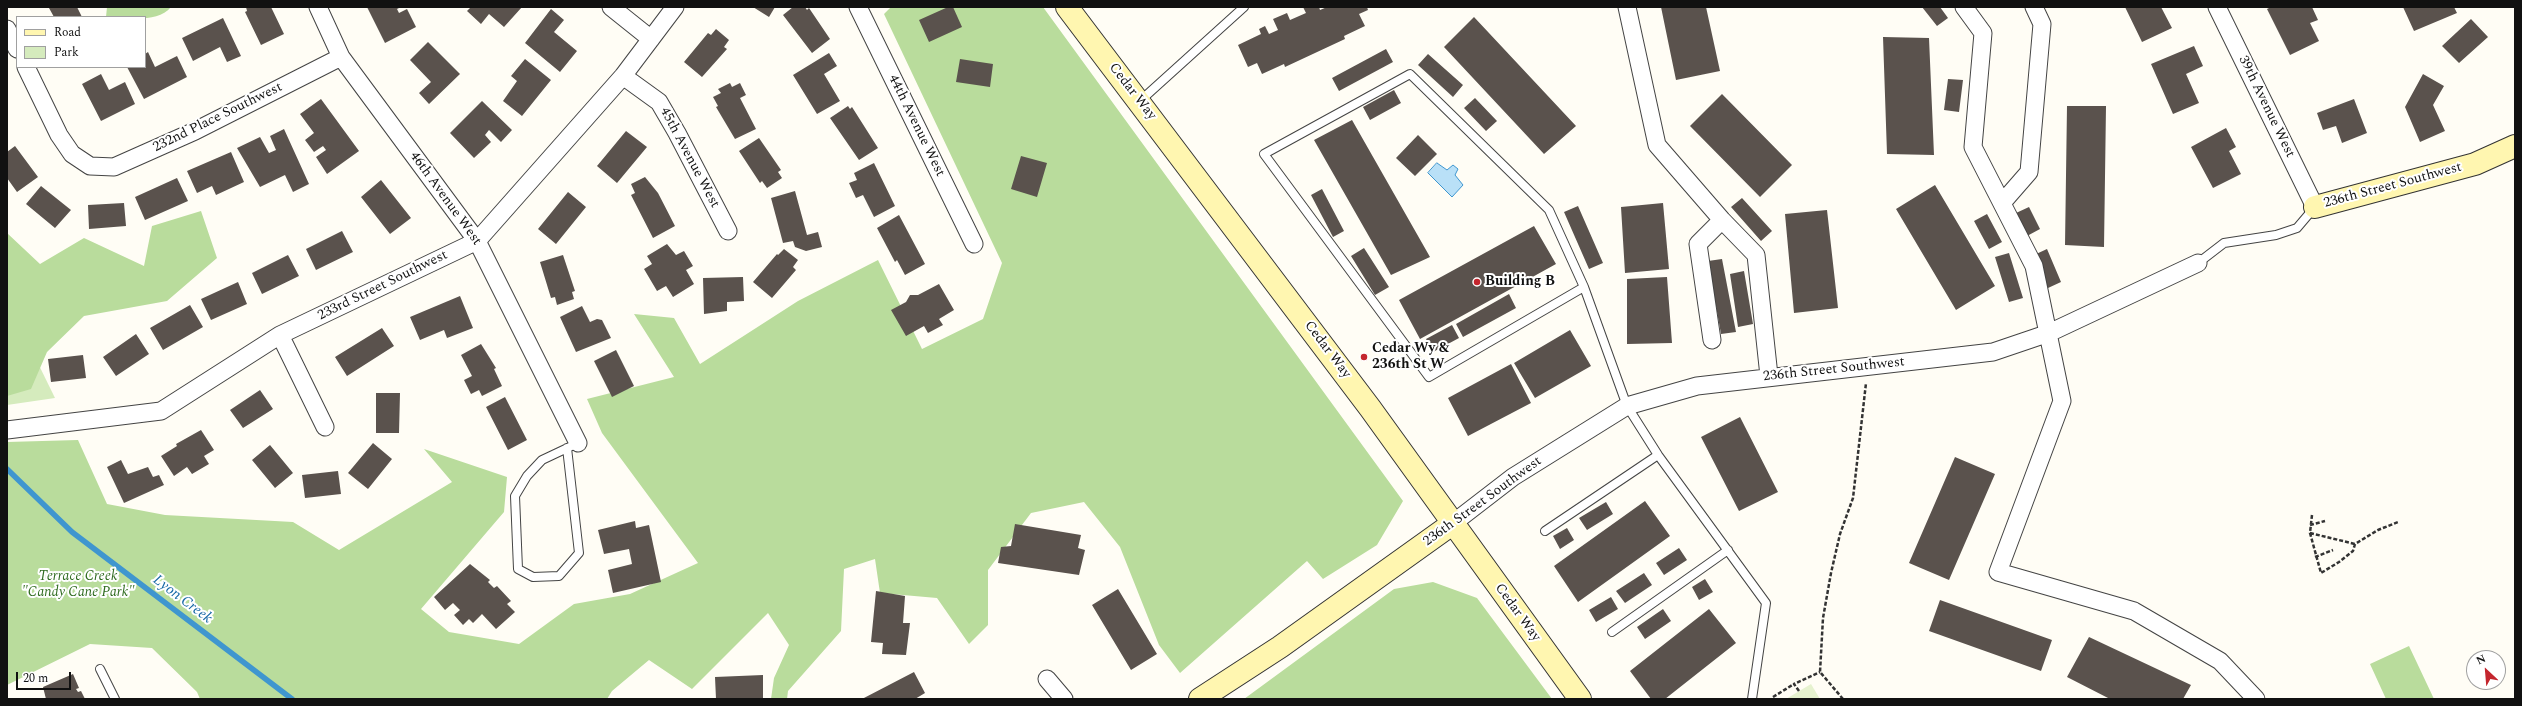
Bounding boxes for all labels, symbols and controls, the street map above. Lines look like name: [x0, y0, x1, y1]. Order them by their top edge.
legend: [16, 16, 146, 68]
text: Road: [54, 23, 81, 42]
text: Park: [54, 43, 79, 62]
street label: 39th Avenue West: [2234, 53, 2298, 161]
street label: Cedar Way: [1105, 60, 1159, 124]
street label: 44th Avenue West: [884, 72, 948, 180]
street label: 232nd Place Southwest: [151, 79, 285, 157]
street label: 45th Avenue West: [655, 105, 723, 211]
street label: 46th Avenue West: [405, 149, 485, 249]
street label: 236th Street Southwest: [2322, 159, 2464, 213]
street label: 233rd Street Southwest: [315, 247, 451, 325]
place label: Building B: [1485, 274, 1555, 290]
marker: Building B: [1472, 277, 1482, 287]
street label: Cedar Way: [1300, 318, 1354, 382]
place label: Cedar Wy & 236th St W: [1372, 341, 1449, 374]
marker: Cedar Wy & 236th St W: [1359, 352, 1369, 362]
street label: 236th Street Southwest: [1762, 354, 1906, 386]
street label: 236th Street Southwest: [1421, 453, 1545, 551]
park label: Terrace Creek "Candy Cane Park": [21, 569, 135, 602]
water label: Lyon Creek: [149, 572, 215, 628]
street label: Cedar Way: [1490, 581, 1544, 645]
north arrow: [2466, 650, 2506, 690]
text: N: [2473, 650, 2489, 669]
scale bar: [18, 664, 73, 690]
text: 20 m: [23, 669, 48, 688]

